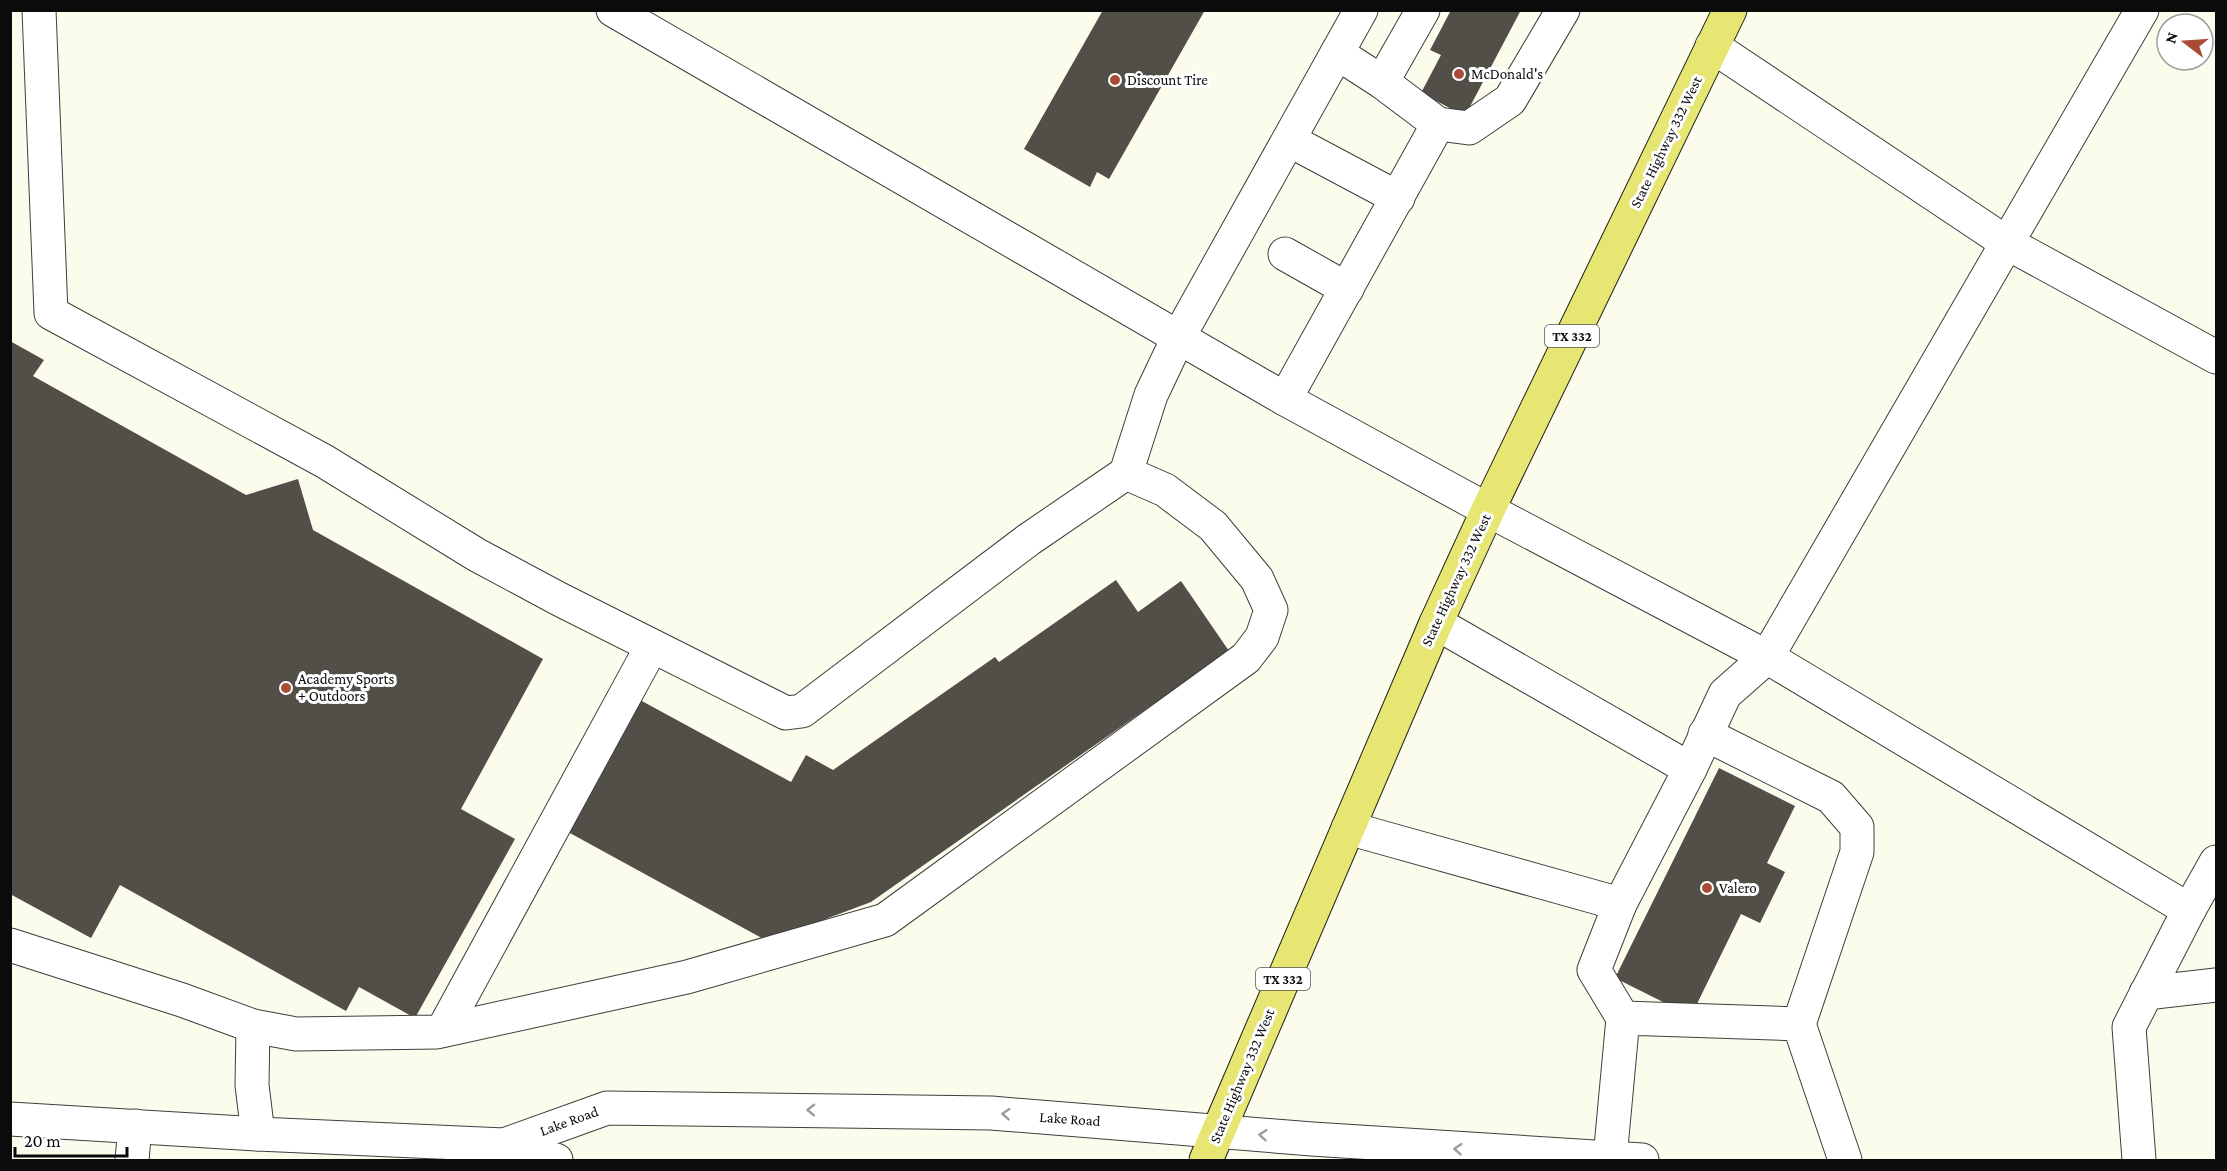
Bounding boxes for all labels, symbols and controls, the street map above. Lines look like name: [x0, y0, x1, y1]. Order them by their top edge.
north arrow: [2155, 12, 2215, 72]
text: N: [2161, 30, 2181, 45]
place label: McDonald's: [1471, 66, 1543, 82]
marker: McDonald's: [1452, 67, 1466, 81]
place label: Discount Tire: [1127, 72, 1208, 88]
marker: Discount Tire: [1108, 73, 1122, 87]
street label: State Highway 332 West: [1627, 73, 1706, 211]
road number: TX 332: [1545, 325, 1599, 347]
street label: State Highway 332 West: [1418, 510, 1495, 649]
place label: Academy Sports + Outdoors: [298, 671, 394, 704]
marker: Academy Sports + Outdoors: [279, 681, 293, 695]
place label: Valero: [1719, 880, 1757, 896]
marker: Valero: [1700, 881, 1714, 895]
road number: TX 332: [1256, 968, 1310, 990]
street label: State Highway 332 West: [1206, 1005, 1279, 1146]
street label: Lake Road: [537, 1103, 601, 1139]
one-way arrow: [807, 1104, 816, 1116]
one-way arrow: [1002, 1108, 1011, 1121]
street label: Lake Road: [1039, 1109, 1101, 1129]
scale bar: [15, 1120, 128, 1158]
one-way arrow: [1259, 1129, 1268, 1142]
text: 20 m: [24, 1131, 61, 1151]
one-way arrow: [1453, 1142, 1462, 1155]

